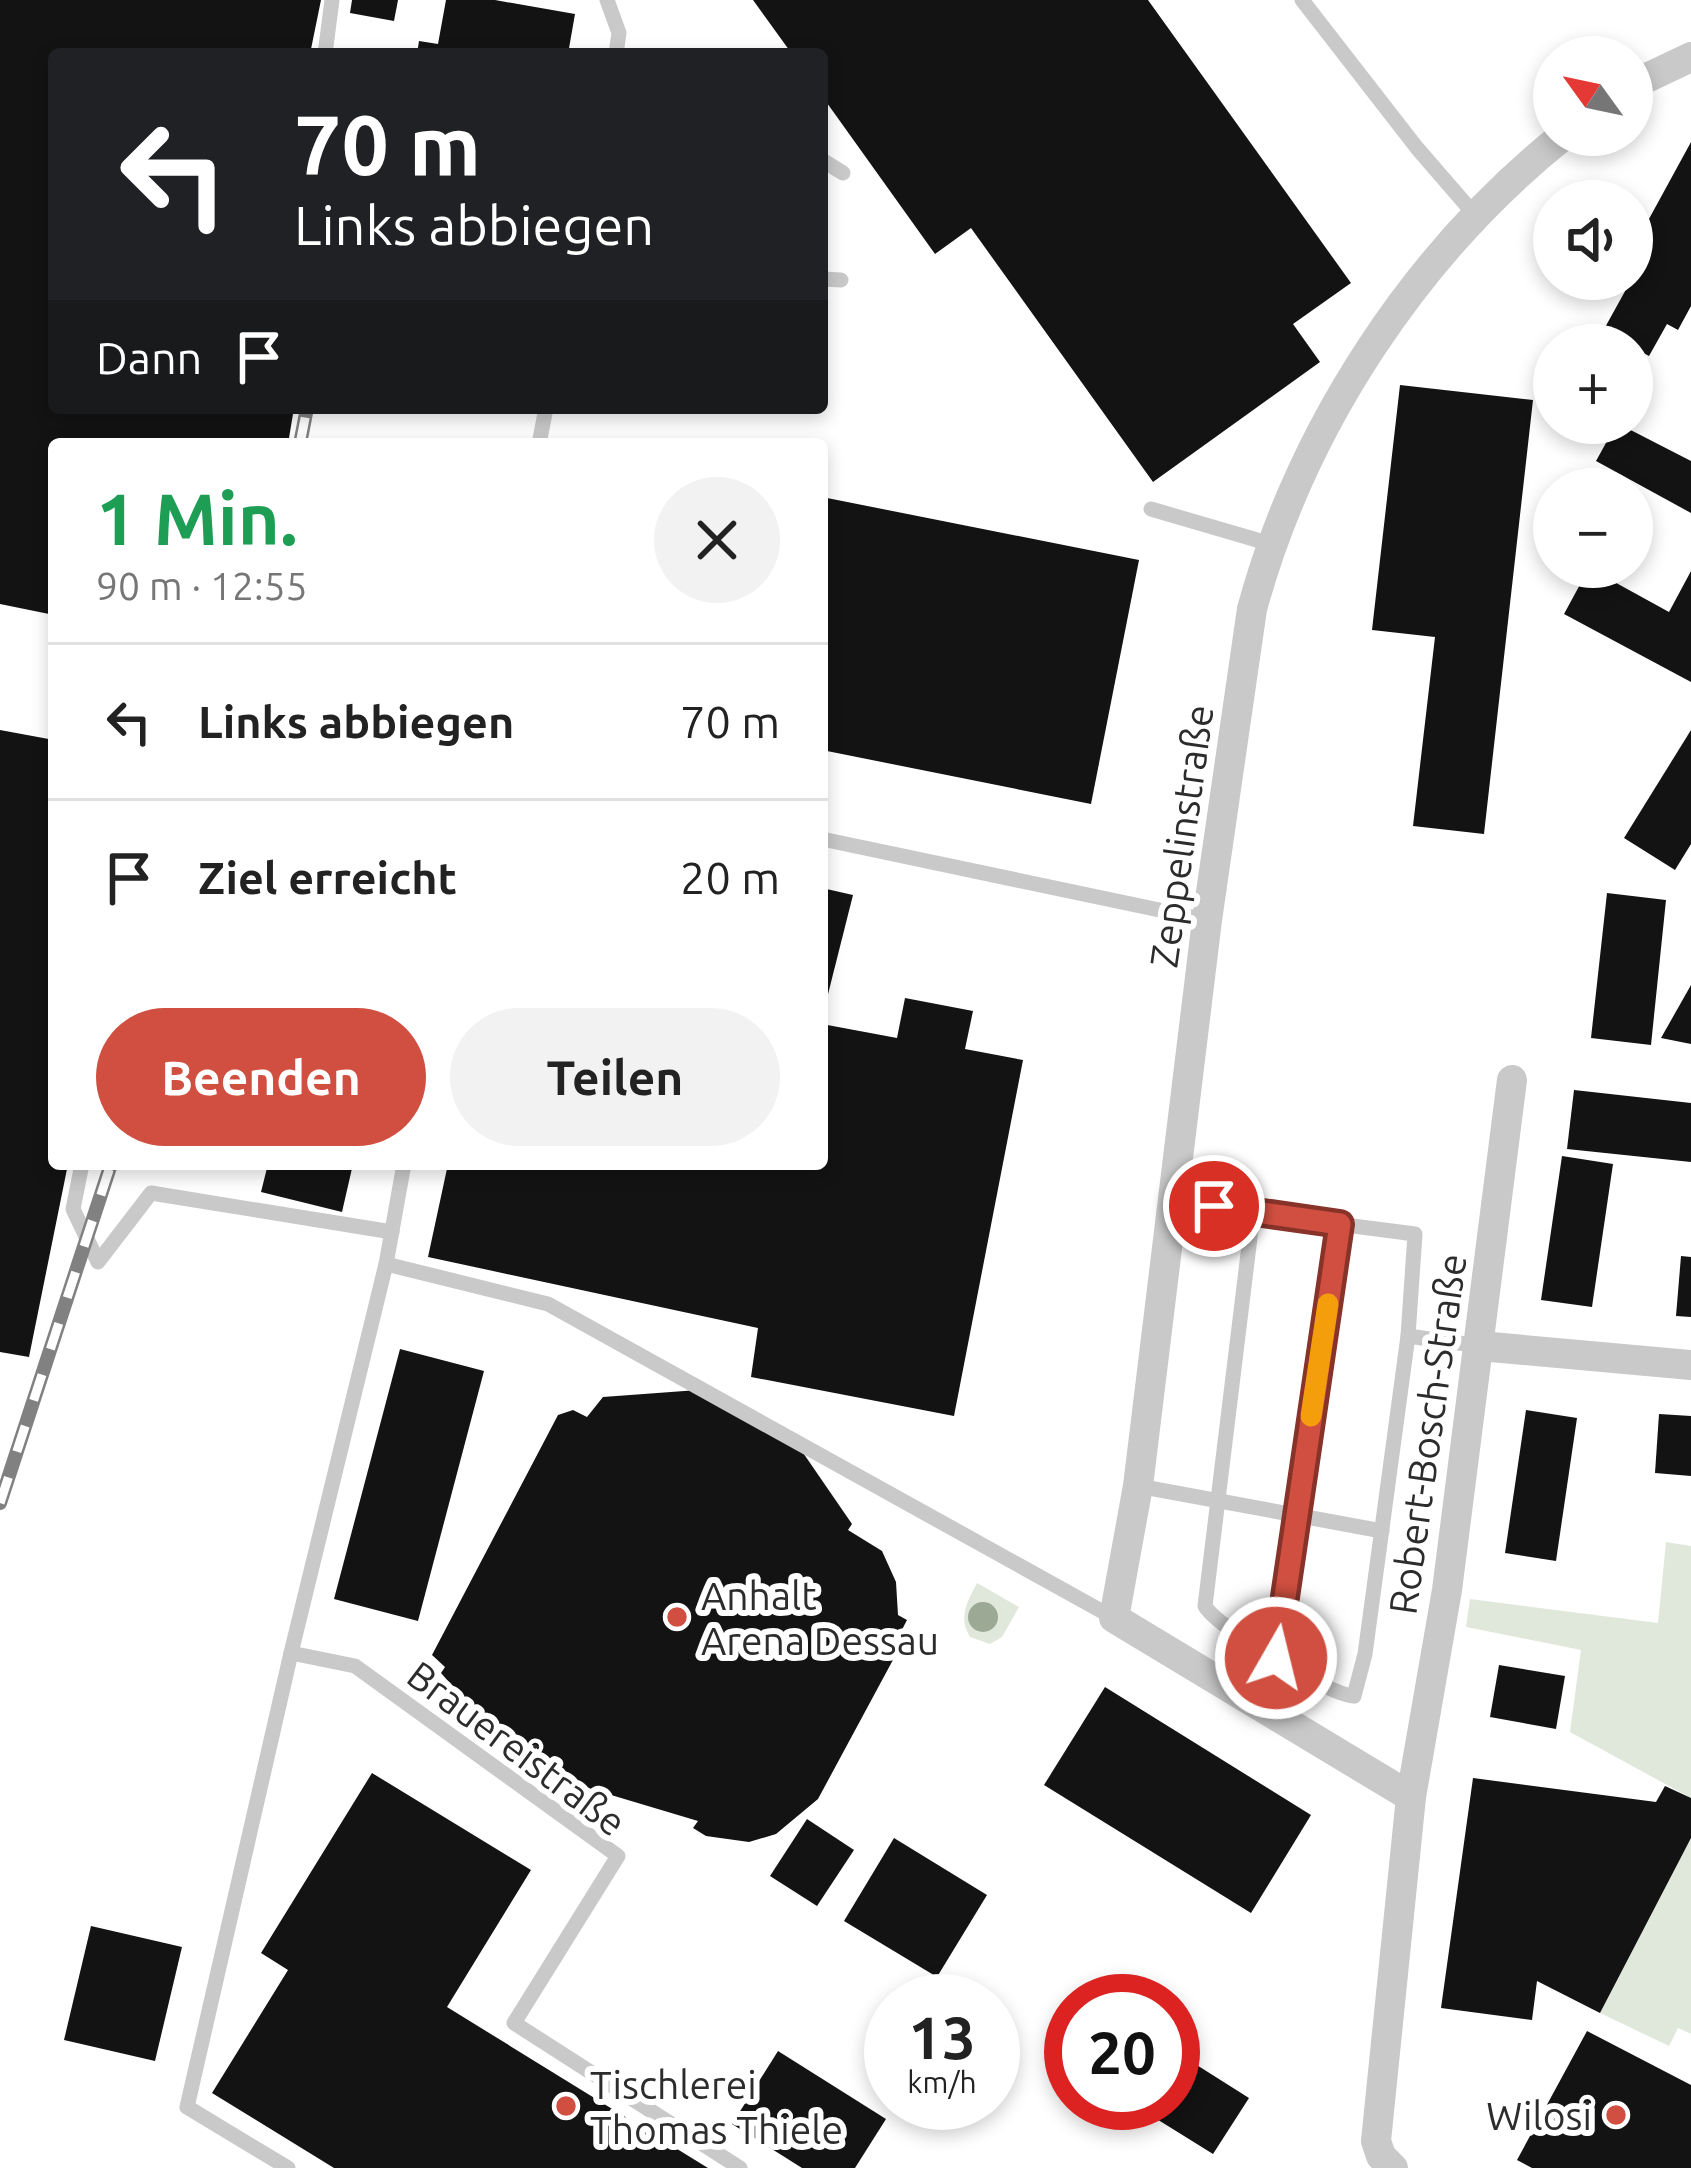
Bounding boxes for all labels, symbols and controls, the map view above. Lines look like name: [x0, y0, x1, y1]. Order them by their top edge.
north arrow: [1533, 36, 1653, 156]
map controls: [1533, 36, 1653, 588]
icon: left: [96, 96, 252, 252]
text: 70 m: [294, 97, 481, 191]
button: sound: [1533, 180, 1653, 300]
text: Links abbiegen: [294, 195, 654, 255]
icon: arrive: [226, 324, 292, 390]
button: +: [1533, 324, 1653, 444]
text: Dann: [96, 332, 202, 383]
button: −: [1533, 468, 1653, 588]
button: close: [654, 477, 780, 603]
text: 1 Min.: [96, 478, 298, 559]
text: 90 m · 12:55: [96, 564, 308, 607]
icon: left: [96, 689, 162, 755]
text: Links abbiegen: [198, 696, 514, 747]
text: 70 m: [680, 696, 780, 747]
street label: Zeppelinstraße: [1141, 702, 1221, 970]
icon: arrive: [96, 845, 162, 911]
text: Ziel erreicht: [198, 852, 457, 903]
text: 20 m: [680, 852, 780, 903]
button: Beenden: [96, 1008, 426, 1146]
button: Teilen: [450, 1008, 780, 1146]
pin: [1163, 1155, 1265, 1257]
icon: arrive: [1181, 1173, 1247, 1239]
street label: Robert-Bosch-Straße: [1380, 1251, 1474, 1617]
place label: Anhalt Arena Dessau: [701, 1574, 939, 1662]
position arrow: [1213, 1595, 1339, 1721]
marker: Anhalt Arena Dessau: [664, 1604, 690, 1630]
street label: Brauereistraße: [400, 1652, 634, 1844]
speed limit sign: 20: [1044, 1974, 1200, 2130]
text: 13: [908, 2003, 976, 2070]
place label: Tischlerei Thomas Thiele: [590, 2063, 843, 2151]
text: km/h: [907, 2065, 977, 2099]
marker: Tischlerei Thomas Thiele: [553, 2093, 579, 2119]
place label: Wilosi: [1486, 2094, 1592, 2137]
marker: Wilosi: [1603, 2102, 1629, 2128]

